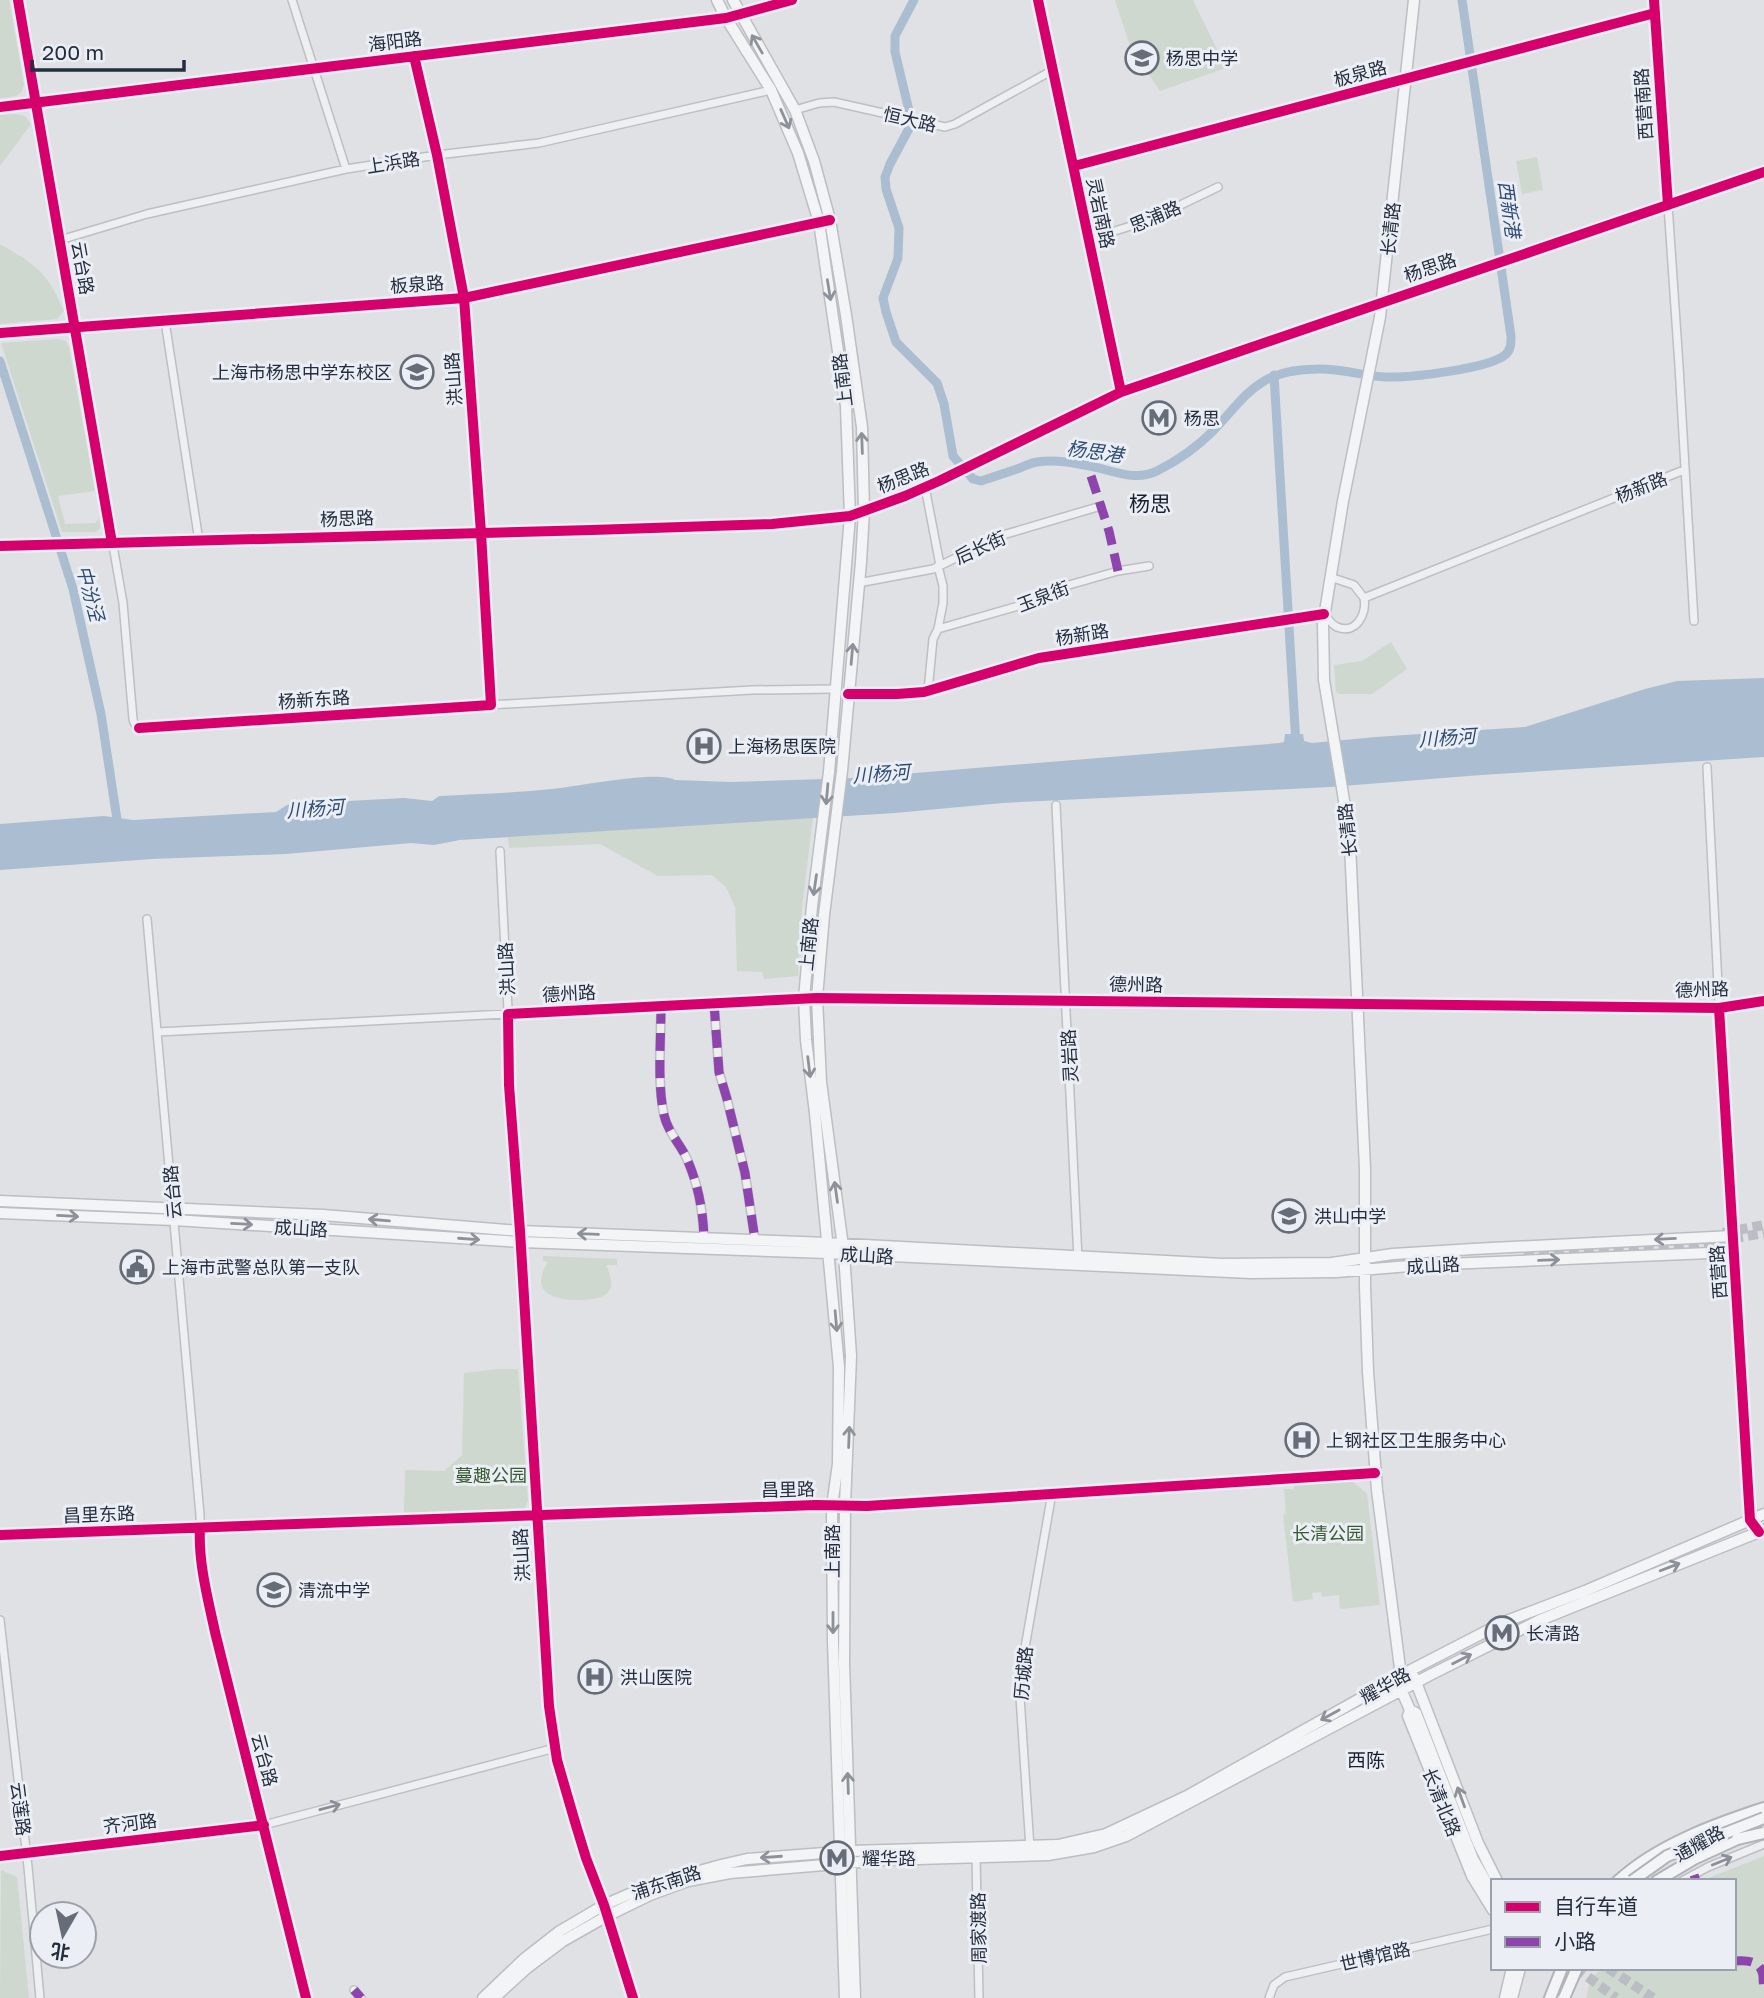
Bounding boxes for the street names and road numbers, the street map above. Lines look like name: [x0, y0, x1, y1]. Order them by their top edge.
street label: 海阳路: [367, 27, 423, 55]
street label: 板泉路: [1331, 55, 1389, 91]
street label: 西营南路: [1630, 67, 1656, 141]
street label: 恒大路: [881, 102, 939, 136]
street label: 上浜路: [365, 147, 421, 177]
street label: 灵岩南路: [1083, 175, 1119, 251]
street label: 思浦路: [1126, 195, 1184, 237]
street label: 长清路: [1376, 201, 1404, 257]
street label: 云台路: [67, 240, 99, 296]
street label: 杨思路: [1401, 248, 1459, 286]
street label: 板泉路: [389, 271, 445, 297]
street label: 洪山路: [440, 351, 466, 407]
street label: 上南路: [828, 352, 856, 408]
street label: 杨思路: [874, 457, 932, 497]
street label: 杨新路: [1612, 467, 1670, 507]
street label: 杨思路: [320, 506, 374, 530]
street label: 后长街: [951, 526, 1009, 568]
street label: 玉泉街: [1014, 576, 1072, 616]
street label: 杨新路: [1054, 619, 1110, 649]
street label: 杨新东路: [277, 686, 351, 712]
street label: 长清路: [1333, 802, 1361, 858]
street label: 上南路: [794, 916, 822, 972]
street label: 洪山路: [494, 941, 518, 997]
street label: 德州路: [1109, 973, 1163, 995]
street label: 德州路: [1675, 977, 1729, 1001]
street label: 德州路: [541, 981, 597, 1005]
street label: 灵岩路: [1057, 1028, 1081, 1084]
street label: 云台路: [159, 1164, 185, 1220]
street label: 成山路: [273, 1216, 329, 1240]
street label: 成山路: [839, 1243, 895, 1267]
street label: 西营路: [1705, 1244, 1731, 1300]
street label: 成山路: [1405, 1253, 1461, 1277]
street label: 昌里路: [761, 1478, 815, 1500]
street label: 昌里东路: [63, 1502, 135, 1526]
street label: 上南路: [821, 1524, 843, 1578]
street label: 洪山路: [509, 1527, 533, 1583]
street label: 历城路: [1010, 1645, 1036, 1701]
street label: 耀华路: [1356, 1662, 1414, 1708]
street label: 云台路: [247, 1731, 283, 1789]
street label: 长清北路: [1418, 1765, 1466, 1839]
street label: 云莲路: [7, 1781, 35, 1837]
street label: 齐河路: [102, 1809, 158, 1837]
street label: 通耀路: [1670, 1820, 1728, 1866]
street label: 浦东南路: [628, 1860, 704, 1904]
street label: 周家渡路: [966, 1892, 990, 1964]
street label: 世博馆路: [1337, 1937, 1413, 1975]

